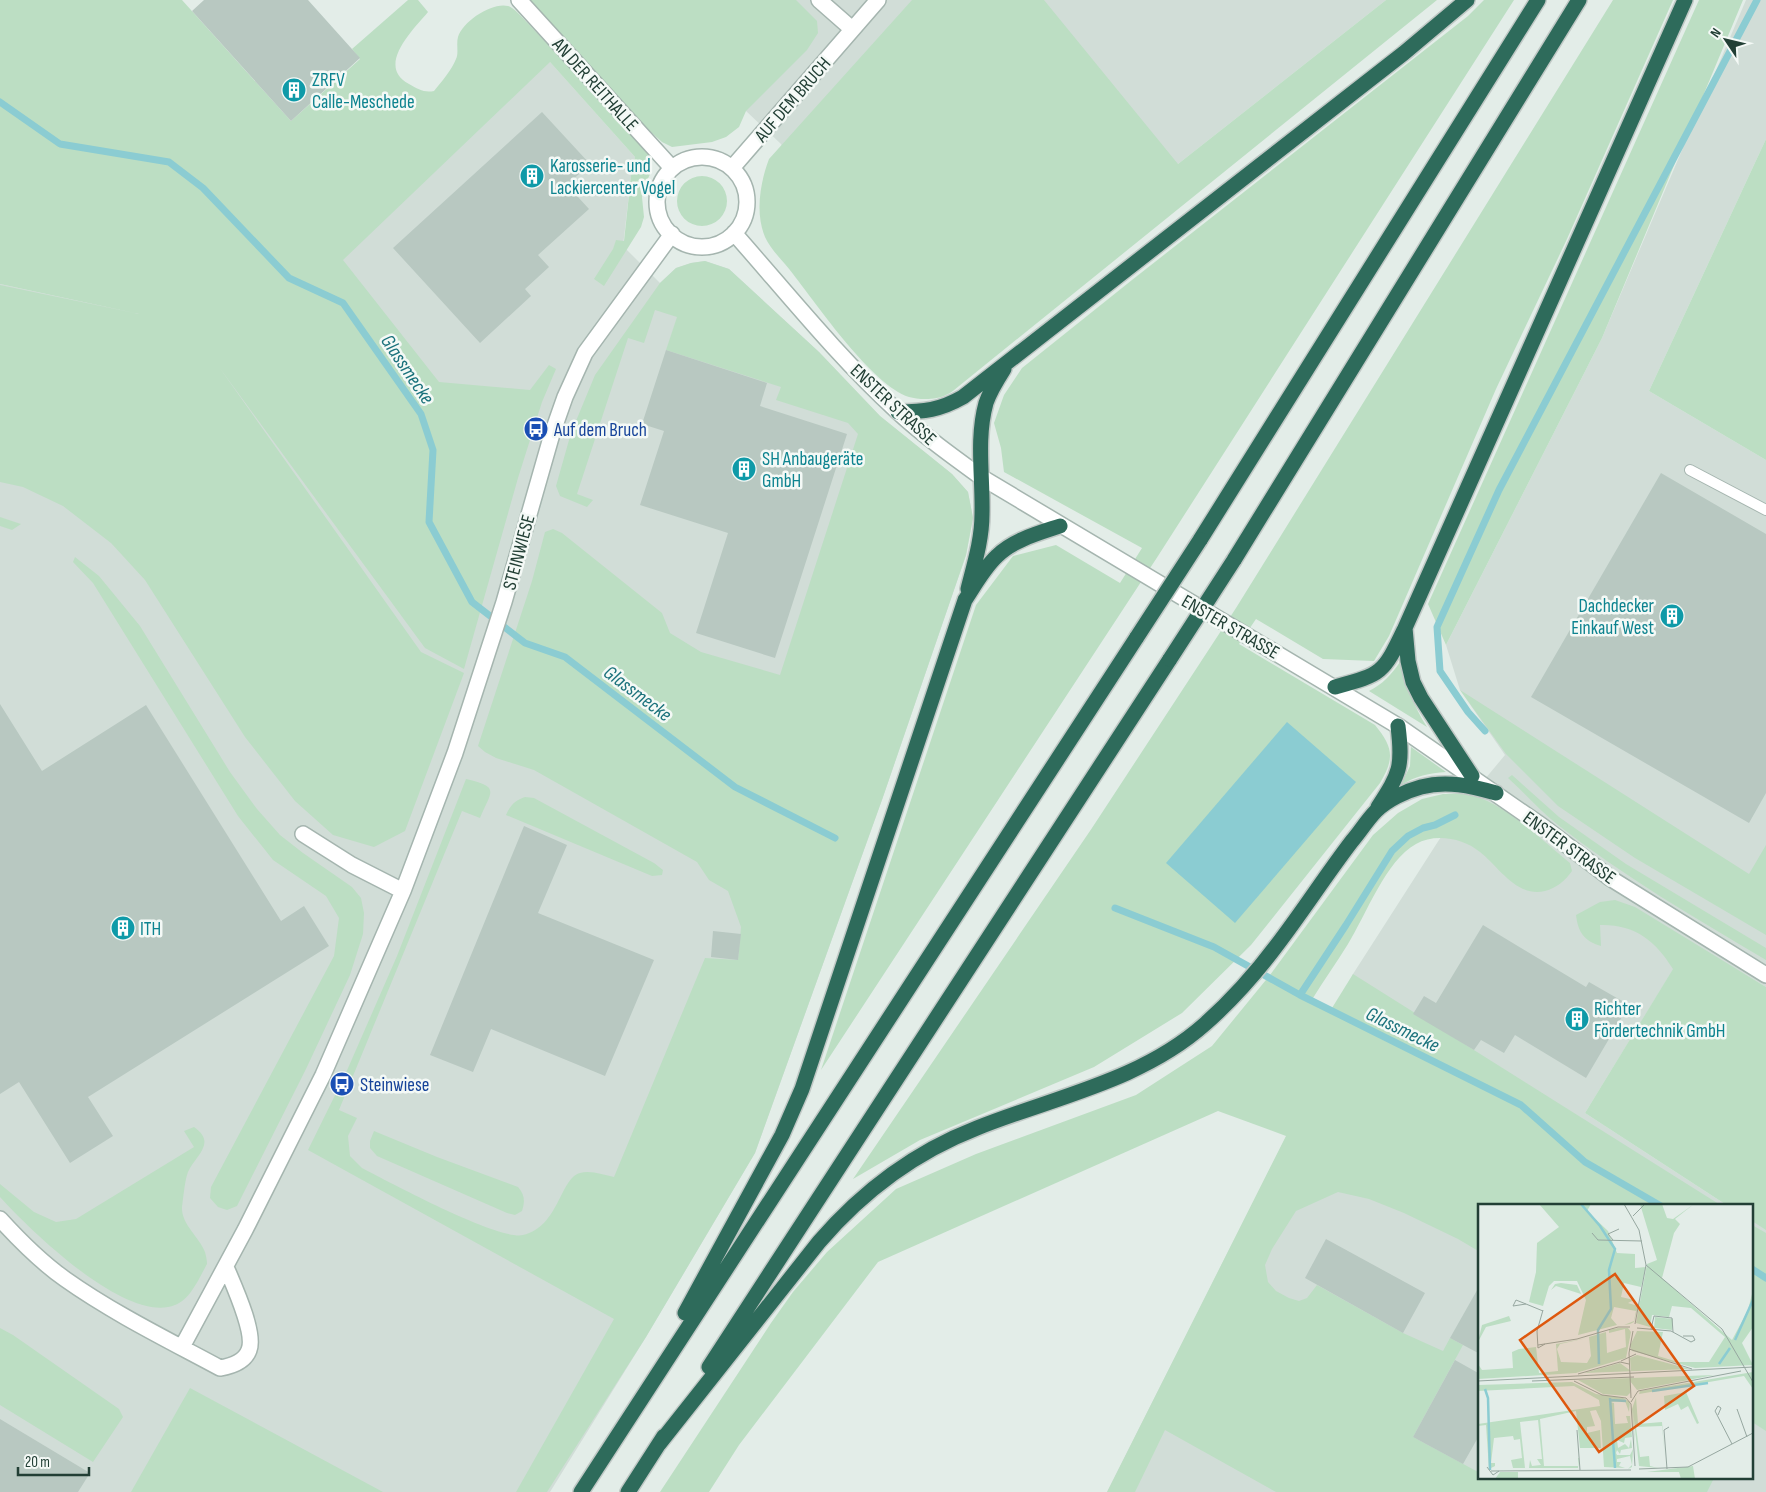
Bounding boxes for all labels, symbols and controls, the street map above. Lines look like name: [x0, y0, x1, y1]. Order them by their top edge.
north arrow: [1701, 15, 1751, 65]
text: N: [1707, 25, 1725, 41]
street label: AN DER REITHALLE: [546, 33, 643, 136]
street label: AUF DEM BRUCH: [749, 53, 836, 148]
place label: ZRFV Calle-Meschede: [312, 69, 415, 114]
building icon: ZRFV Calle-Meschede: [281, 77, 307, 103]
place label: Karosserie- und Lackiercenter Vogel: [550, 155, 675, 200]
building icon: Karosserie- und Lackiercenter Vogel: [519, 163, 545, 189]
water label: Glassmecke: [375, 330, 439, 409]
street label: ENSTER STRASSE: [845, 359, 941, 451]
bus stop icon: Auf dem Bruch: [523, 416, 549, 442]
place label: Auf dem Bruch: [553, 419, 647, 442]
place label: SH Anbaugeräte GmbH: [762, 448, 863, 493]
building icon: SH Anbaugeräte GmbH: [731, 456, 757, 482]
street label: STEINWIESE: [498, 512, 541, 593]
street label: ENSTER STRASSE: [1177, 590, 1283, 665]
place label: Dachdecker Einkauf West: [1571, 595, 1655, 640]
building icon: Dachdecker Einkauf West: [1659, 603, 1685, 629]
water label: Glassmecke: [599, 661, 676, 727]
street label: ENSTER STRASSE: [1518, 807, 1620, 890]
building icon: ITH: [110, 915, 136, 941]
place label: ITH: [140, 918, 161, 941]
place label: Richter Fördertechnik GmbH: [1594, 998, 1725, 1043]
water label: Glassmecke: [1362, 1002, 1443, 1058]
building icon: Richter Fördertechnik GmbH: [1564, 1006, 1590, 1032]
bus stop icon: Steinwiese: [329, 1071, 355, 1097]
place label: Steinwiese: [360, 1074, 429, 1097]
inset map: [1478, 1204, 1754, 1480]
scale bar: [18, 1444, 89, 1476]
text: 20 m: [25, 1453, 50, 1472]

